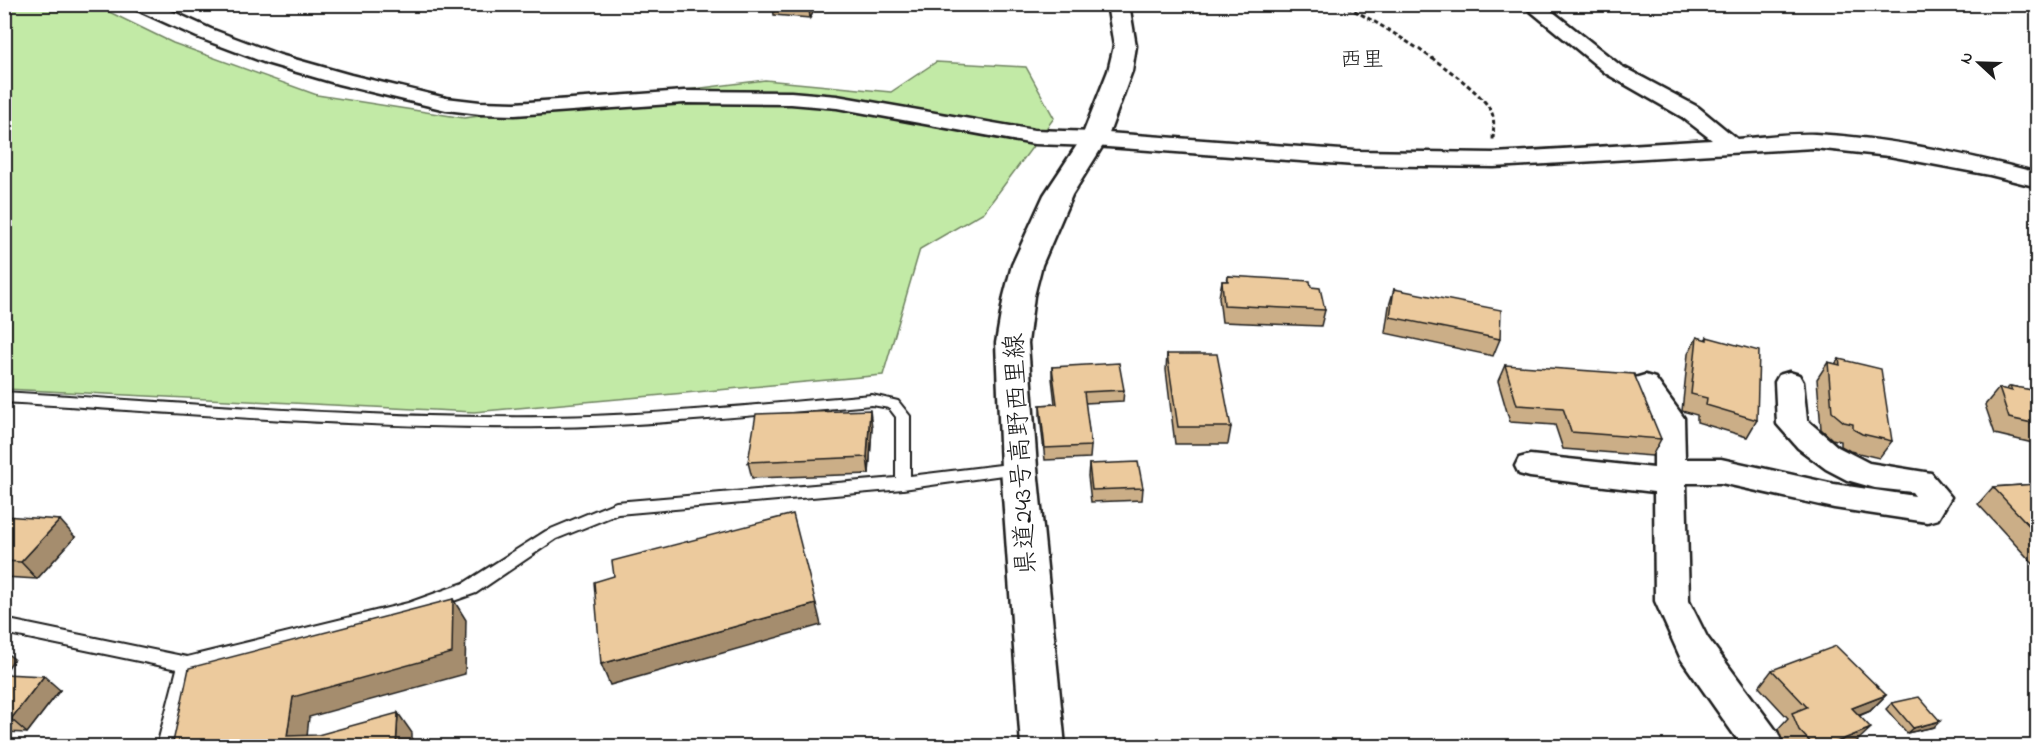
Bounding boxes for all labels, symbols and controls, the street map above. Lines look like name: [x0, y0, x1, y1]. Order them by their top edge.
north arrow: [1949, 33, 2009, 93]
district label: 西里: [1340, 45, 1384, 77]
text: N: [1954, 48, 1980, 68]
street label: 県道243号高野西里線: [997, 332, 1047, 576]

